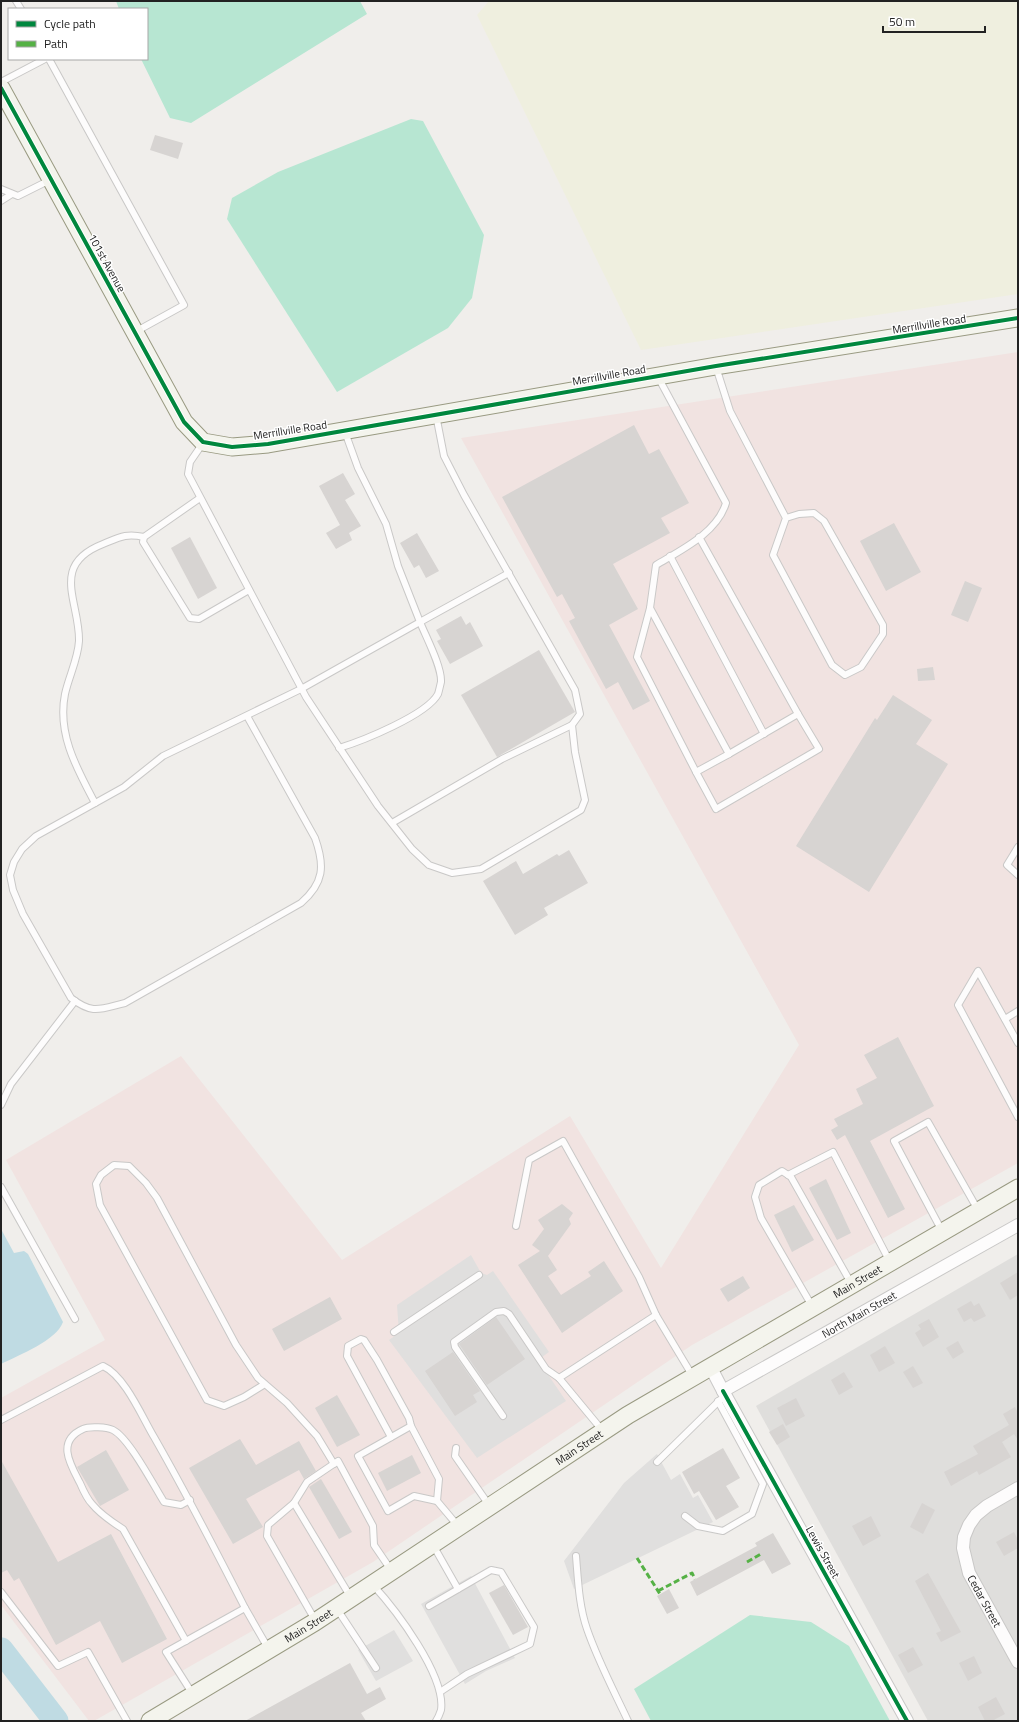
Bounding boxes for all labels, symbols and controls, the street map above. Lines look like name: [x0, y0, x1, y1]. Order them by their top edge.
legend: [8, 8, 148, 60]
scale bar: [883, 8, 985, 34]
text: 50 m: [889, 12, 915, 31]
text: Cycle path: [44, 14, 96, 33]
text: Path: [44, 34, 68, 53]
street label: 101st Avenue: [84, 231, 130, 295]
street label: Merrillville Road: [891, 310, 967, 338]
street label: Merrillville Road: [571, 361, 647, 389]
street label: Merrillville Road: [252, 416, 328, 444]
street label: Main Street: [830, 1261, 885, 1302]
street label: North Main Street: [819, 1287, 899, 1342]
street label: Main Street: [552, 1426, 606, 1469]
street label: Lewis Street: [802, 1523, 844, 1581]
street label: Cedar Street: [964, 1572, 1005, 1630]
street label: Main Street: [281, 1604, 336, 1647]

